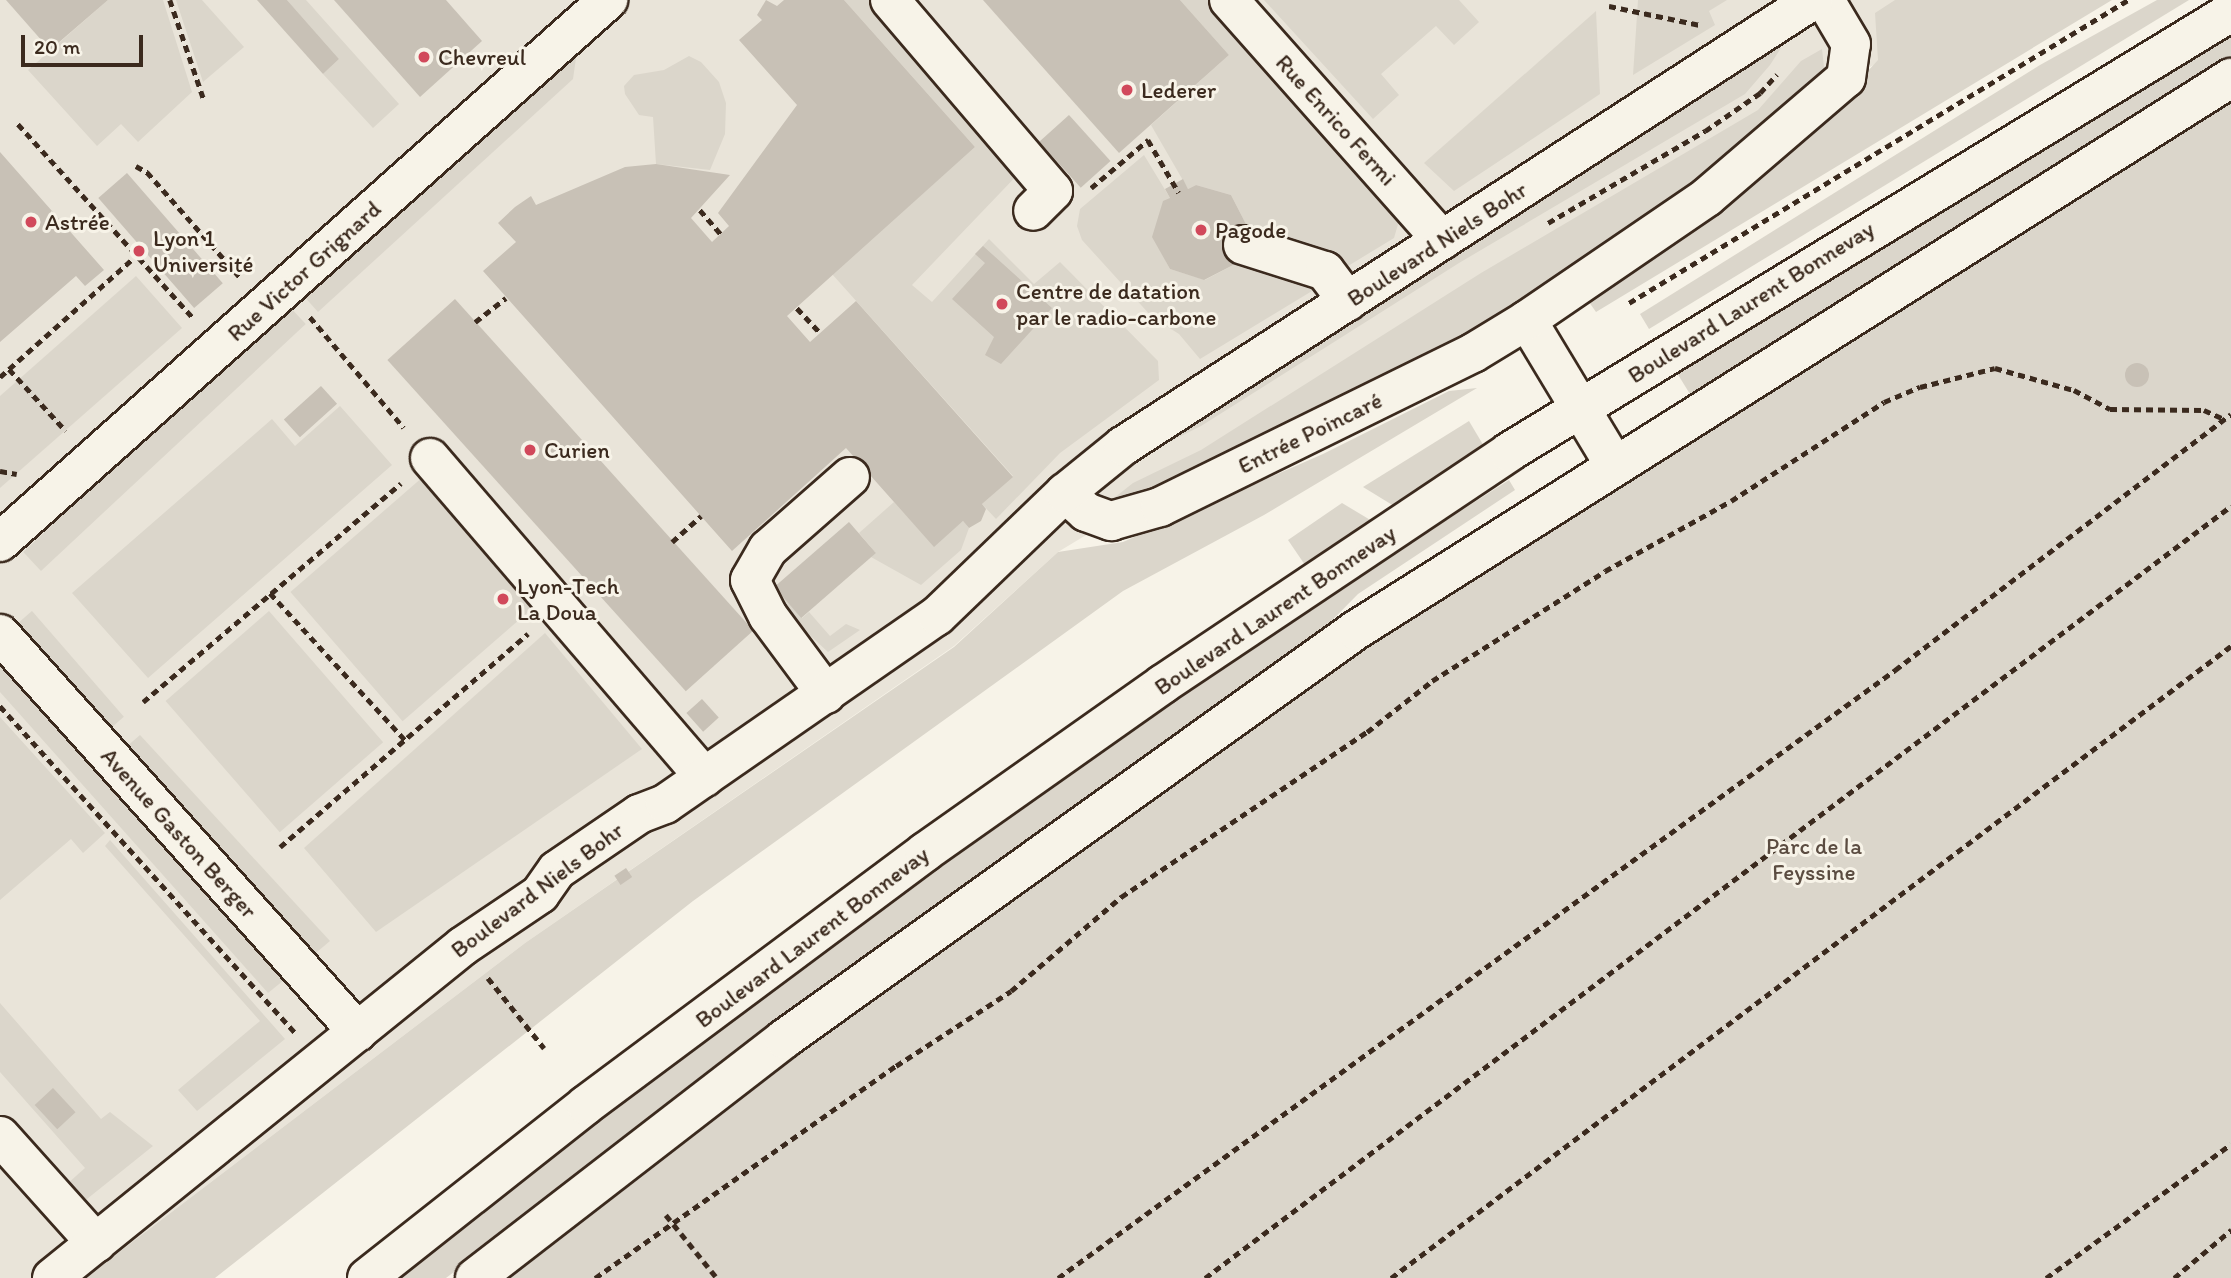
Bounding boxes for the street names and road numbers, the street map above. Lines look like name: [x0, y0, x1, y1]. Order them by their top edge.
street label: Rue Enrico Fermi: [1270, 49, 1402, 191]
street label: Boulevard Niels Bohr: [1342, 176, 1532, 312]
street label: Rue Victor Grignard: [222, 195, 386, 347]
street label: Boulevard Laurent Bonnevay: [1623, 215, 1879, 389]
street label: Entrée Poincaré: [1234, 386, 1386, 480]
street label: Boulevard Laurent Bonnevay: [1149, 519, 1401, 701]
street label: Avenue Gaston Berger: [95, 742, 263, 924]
street label: Boulevard Niels Bohr: [445, 816, 629, 964]
street label: Boulevard Laurent Bonnevay: [690, 840, 934, 1034]

